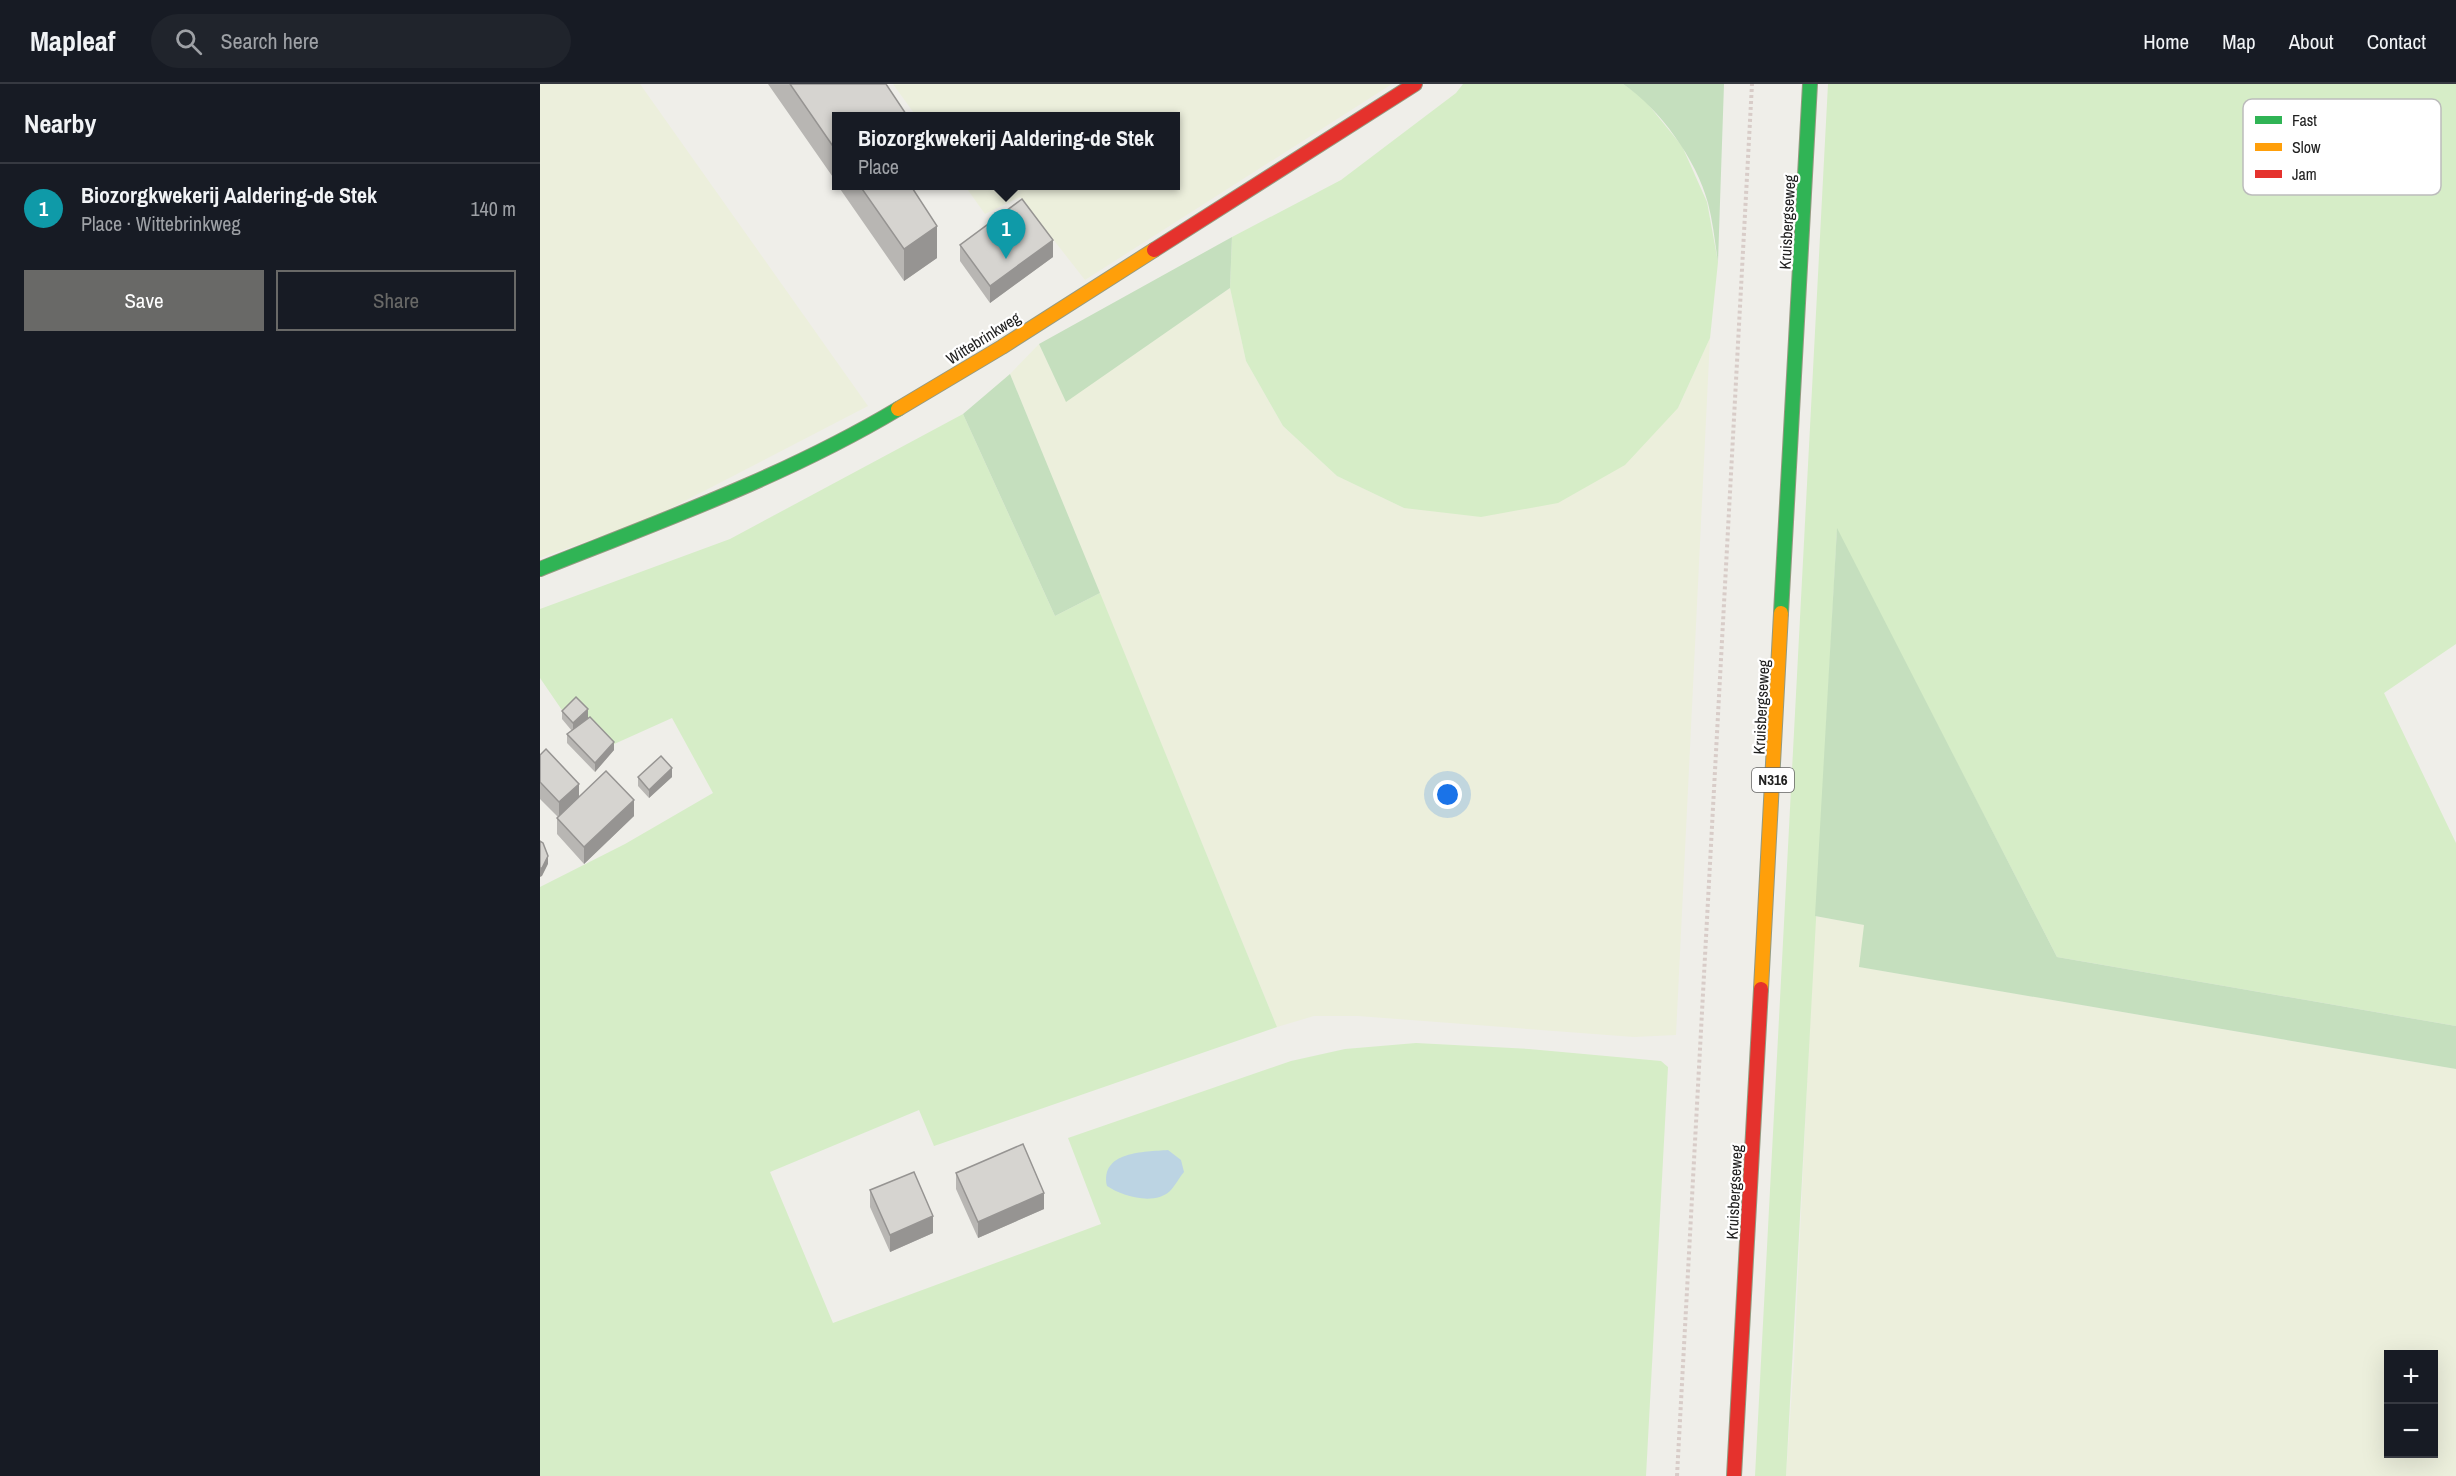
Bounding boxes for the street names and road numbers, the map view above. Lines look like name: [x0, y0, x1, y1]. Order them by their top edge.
street label: Kruisbergseweg: [1774, 173, 1801, 270]
street label: Wittebrinkweg: [942, 306, 1025, 370]
street label: Kruisbergseweg: [1748, 658, 1775, 755]
road number: N316: [1752, 768, 1794, 792]
street label: Kruisbergseweg: [1721, 1143, 1748, 1240]

